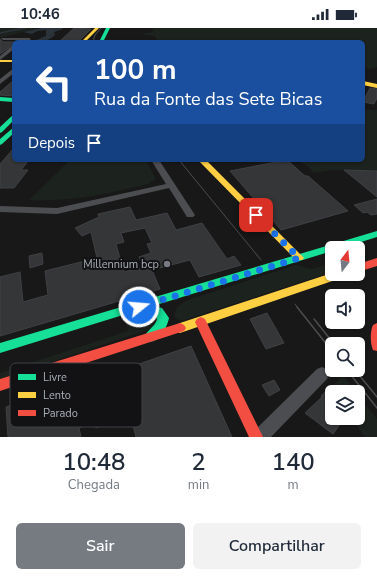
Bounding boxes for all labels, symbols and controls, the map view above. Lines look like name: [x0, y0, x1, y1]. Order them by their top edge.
text: 10:46: [20, 4, 60, 24]
text: 100 m: [94, 51, 177, 89]
icon: left: [28, 56, 80, 108]
text: Rua da Fonte das Sete Bicas: [94, 87, 322, 111]
icon: arrive: [83, 132, 105, 154]
text: Depois: [28, 133, 75, 153]
pin: [239, 198, 273, 232]
icon: arrive: [245, 204, 267, 226]
north arrow: [325, 241, 365, 281]
map controls: [325, 241, 365, 425]
place label: Millennium bcp: [83, 257, 159, 272]
marker: Millennium bcp: [162, 259, 172, 269]
position arrow: [118, 286, 160, 328]
button: sound: [325, 289, 365, 329]
button: search: [325, 337, 365, 377]
legend: [10, 363, 142, 427]
text: Livre: [43, 370, 67, 385]
button: layers: [325, 385, 365, 425]
text: Lento: [43, 388, 71, 403]
text: Parado: [43, 406, 78, 421]
text: 10:48: [62, 446, 126, 478]
text: 2: [191, 446, 206, 478]
text: 140: [272, 446, 315, 478]
text: Chegada: [68, 476, 120, 494]
text: min: [188, 476, 209, 494]
text: m: [288, 476, 299, 494]
button: Sair: [16, 523, 185, 569]
button: Compartilhar: [193, 523, 361, 569]

